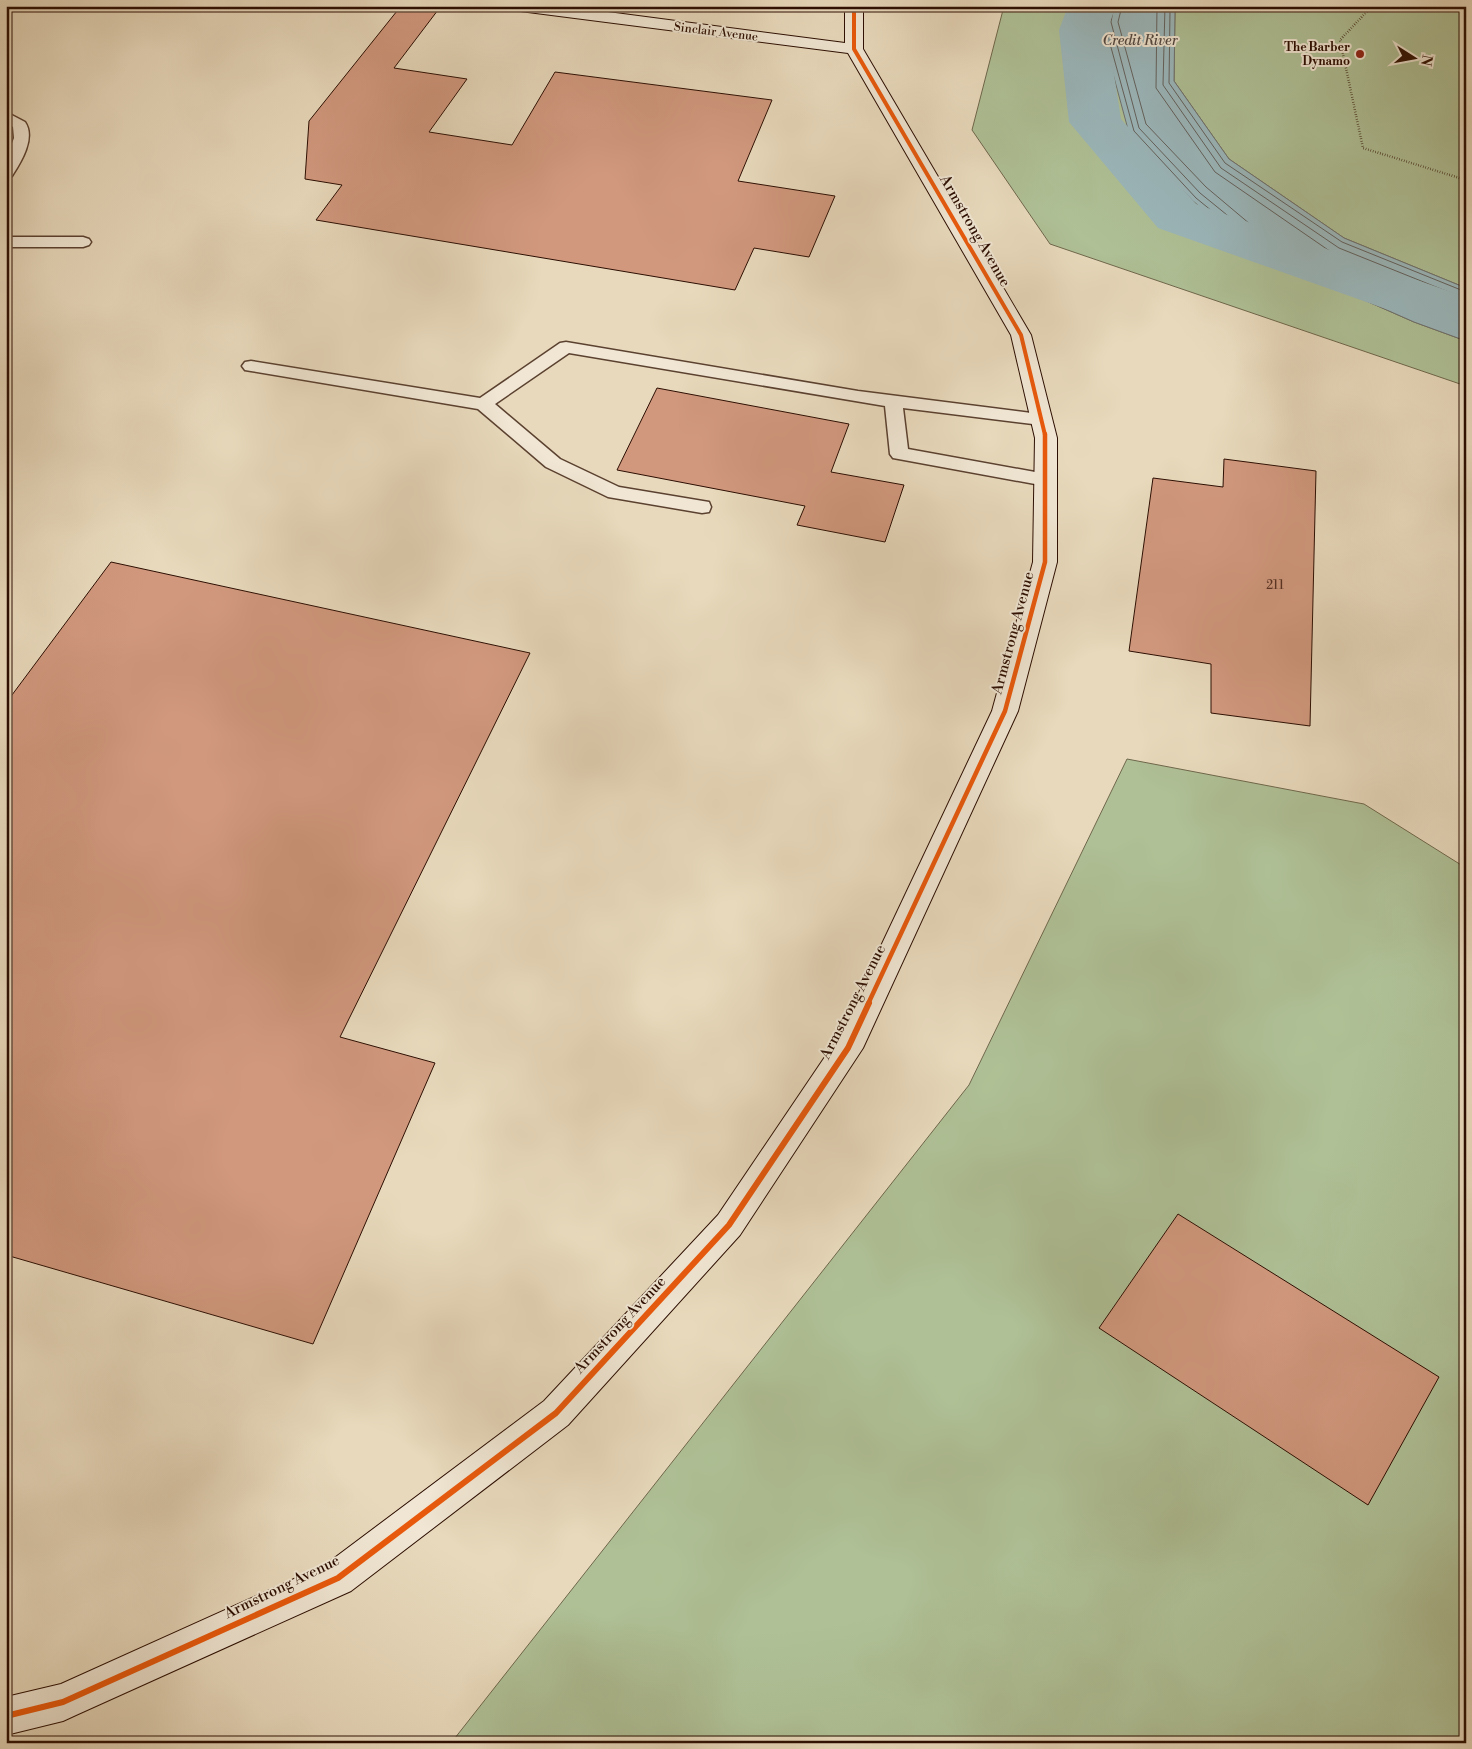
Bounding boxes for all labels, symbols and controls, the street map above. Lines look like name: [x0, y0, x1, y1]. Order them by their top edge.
street label: Sinclair Avenue: [673, 19, 759, 45]
water label: Credit River: [1102, 32, 1179, 50]
north arrow: [1390, 32, 1440, 82]
place label: The Barber Dynamo: [1284, 40, 1350, 69]
marker: The Barber Dynamo: [1354, 48, 1366, 60]
text: N: [1416, 53, 1436, 67]
street label: Armstrong Avenue: [935, 171, 1015, 290]
street label: Armstrong Avenue: [987, 570, 1039, 697]
house number: 211: [1266, 578, 1285, 593]
street label: Armstrong Avenue: [815, 941, 890, 1063]
street label: Armstrong Avenue: [569, 1272, 670, 1378]
street label: Armstrong Avenue: [220, 1551, 343, 1624]

